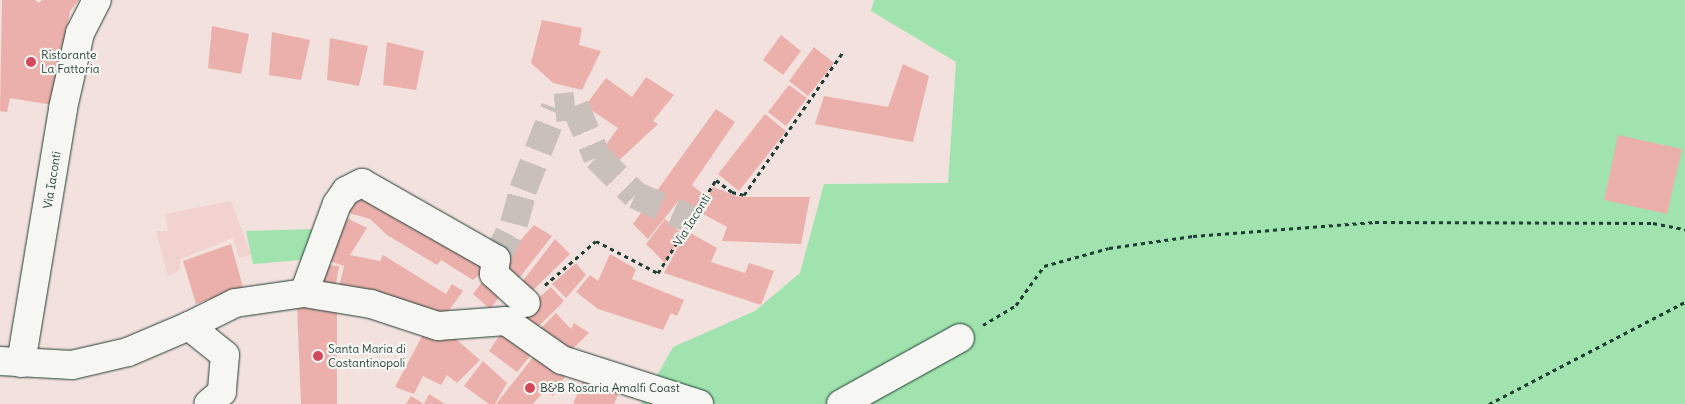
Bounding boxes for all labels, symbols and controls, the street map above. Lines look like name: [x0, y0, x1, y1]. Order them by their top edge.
place label: Ristorante La Fattoria: [41, 48, 99, 76]
marker: Ristorante La Fattoria: [25, 56, 37, 68]
street label: Via Iaconti: [40, 150, 64, 210]
street label: Via Iaconti: [671, 192, 713, 248]
place label: Santa Maria di Costantinopoli: [328, 342, 406, 370]
marker: Santa Maria di Costantinopoli: [312, 350, 324, 362]
place label: B&B Rosaria Amalfi Coast: [540, 381, 680, 395]
marker: B&B Rosaria Amalfi Coast: [524, 382, 536, 394]

